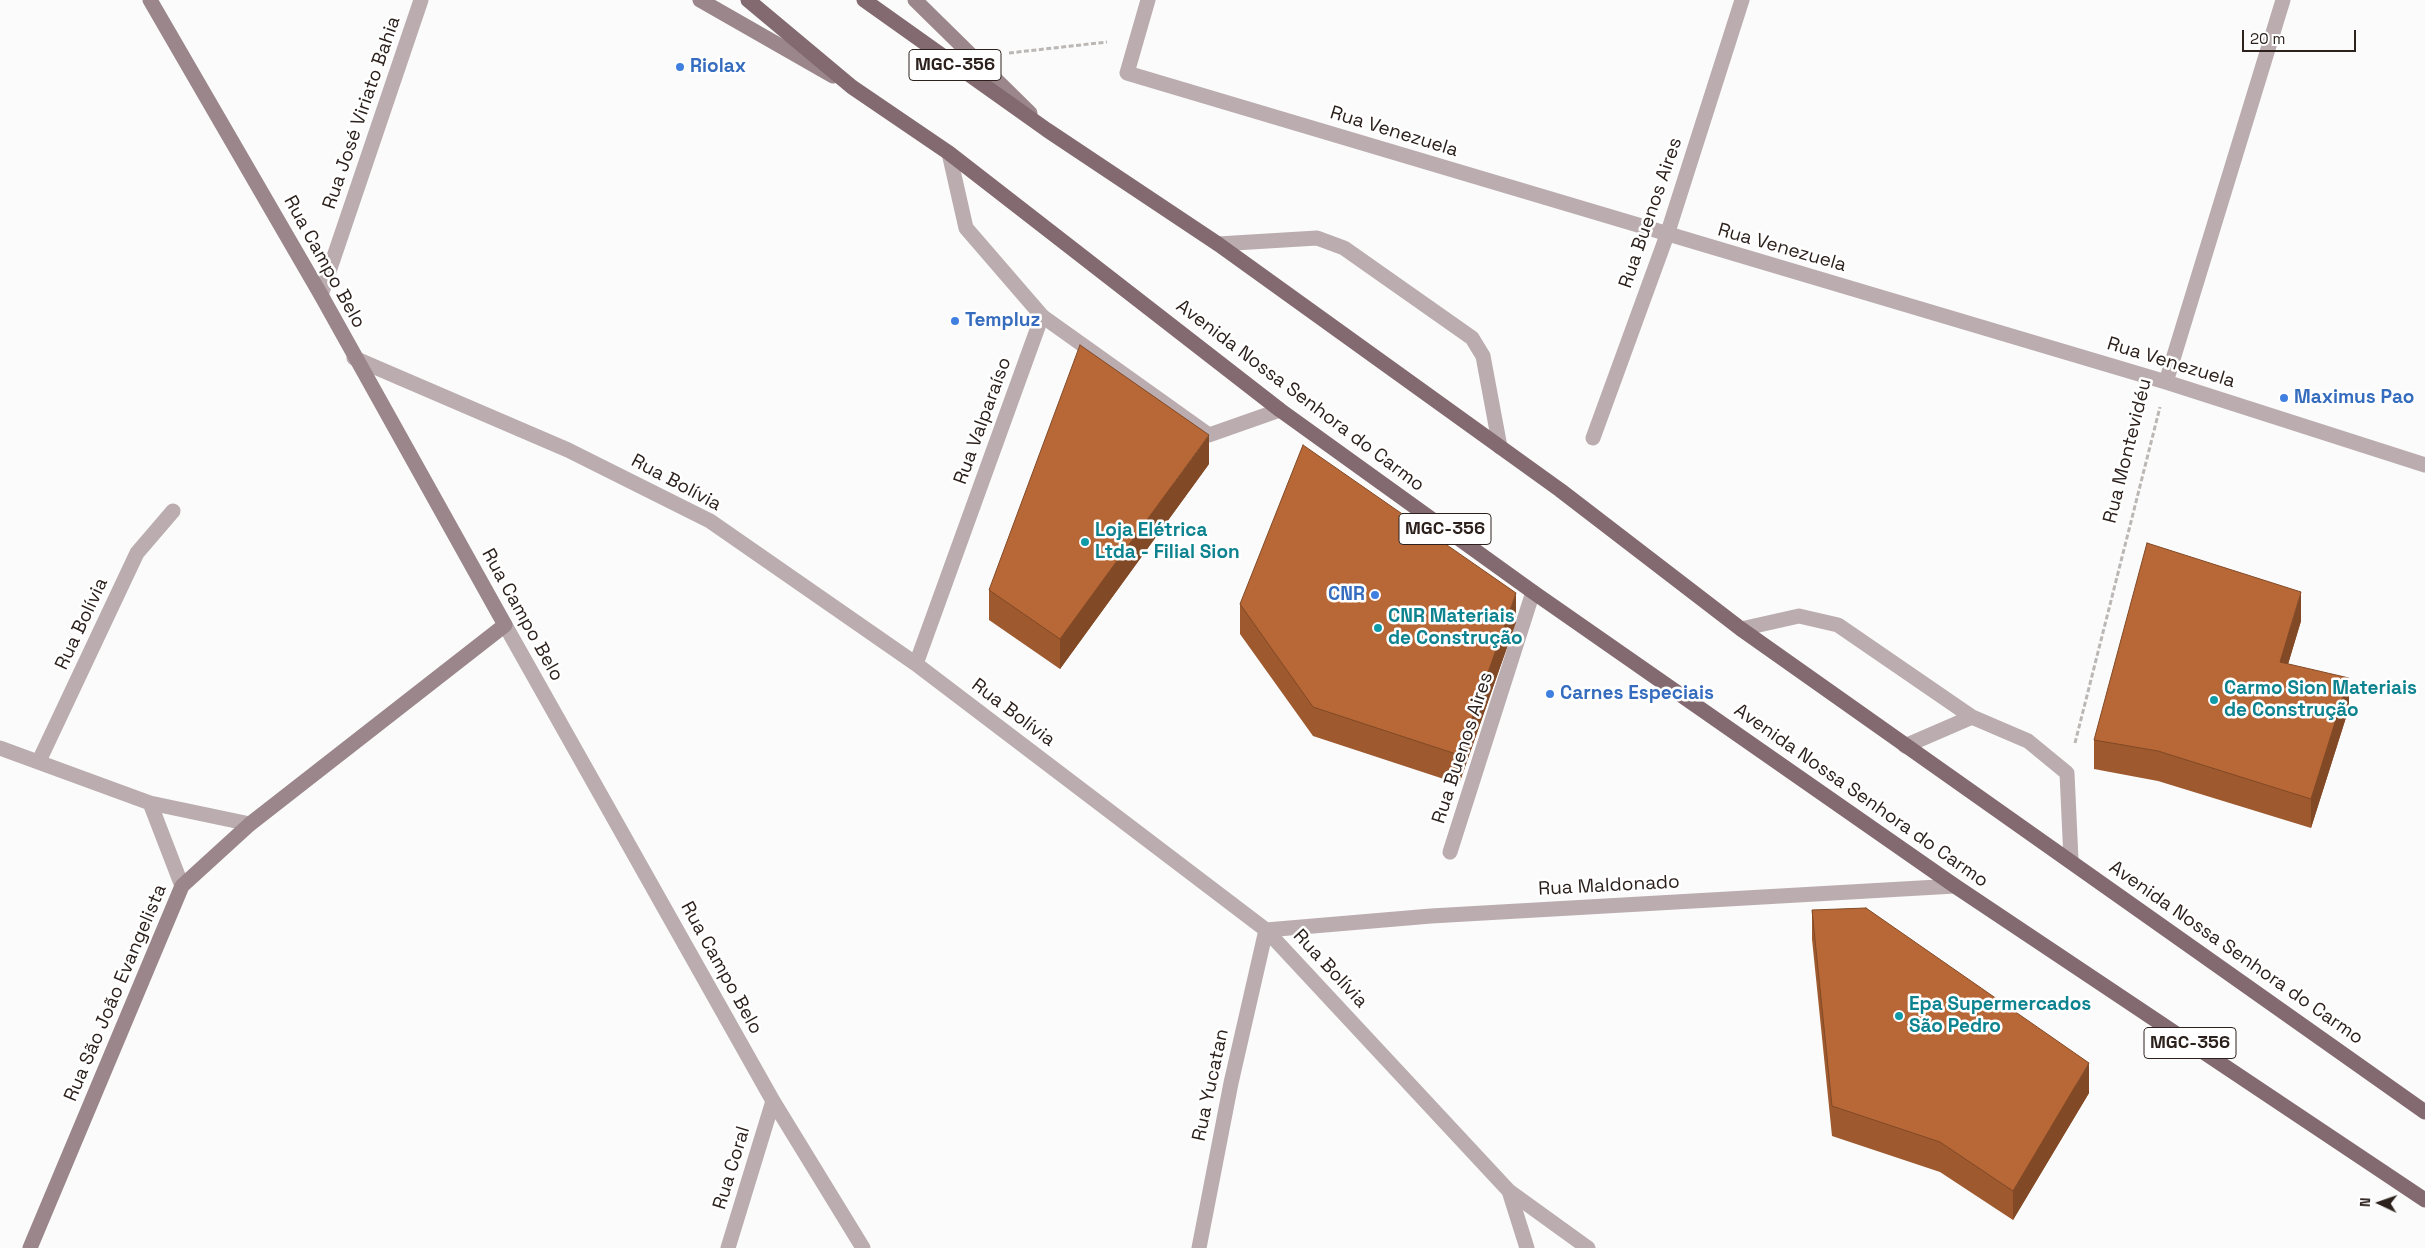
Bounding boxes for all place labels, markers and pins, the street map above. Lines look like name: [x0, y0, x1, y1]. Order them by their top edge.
place label: Riolax: [690, 56, 746, 78]
marker: Riolax: [674, 61, 686, 73]
place label: Templuz: [965, 310, 1040, 332]
marker: Templuz: [949, 315, 961, 327]
place label: Maximus Pao: [2294, 387, 2414, 409]
marker: Maximus Pao: [2278, 392, 2290, 404]
place label: Loja Elétrica Ltda - Filial Sion: [1095, 520, 1240, 564]
marker: Loja Elétrica Ltda - Filial Sion: [1079, 536, 1091, 548]
place label: CNR: [1328, 584, 1365, 606]
marker: CNR: [1369, 589, 1381, 601]
place label: CNR Materiais de Construção: [1388, 606, 1523, 650]
marker: CNR Materiais de Construção: [1372, 622, 1384, 634]
place label: Carmo Sion Materiais de Construção: [2224, 678, 2417, 722]
place label: Carnes Especiais: [1560, 683, 1714, 705]
marker: Carnes Especiais: [1544, 688, 1556, 700]
marker: Carmo Sion Materiais de Construção: [2208, 694, 2220, 706]
place label: Epa Supermercados São Pedro: [1909, 994, 2091, 1038]
marker: Epa Supermercados São Pedro: [1893, 1010, 1905, 1022]

